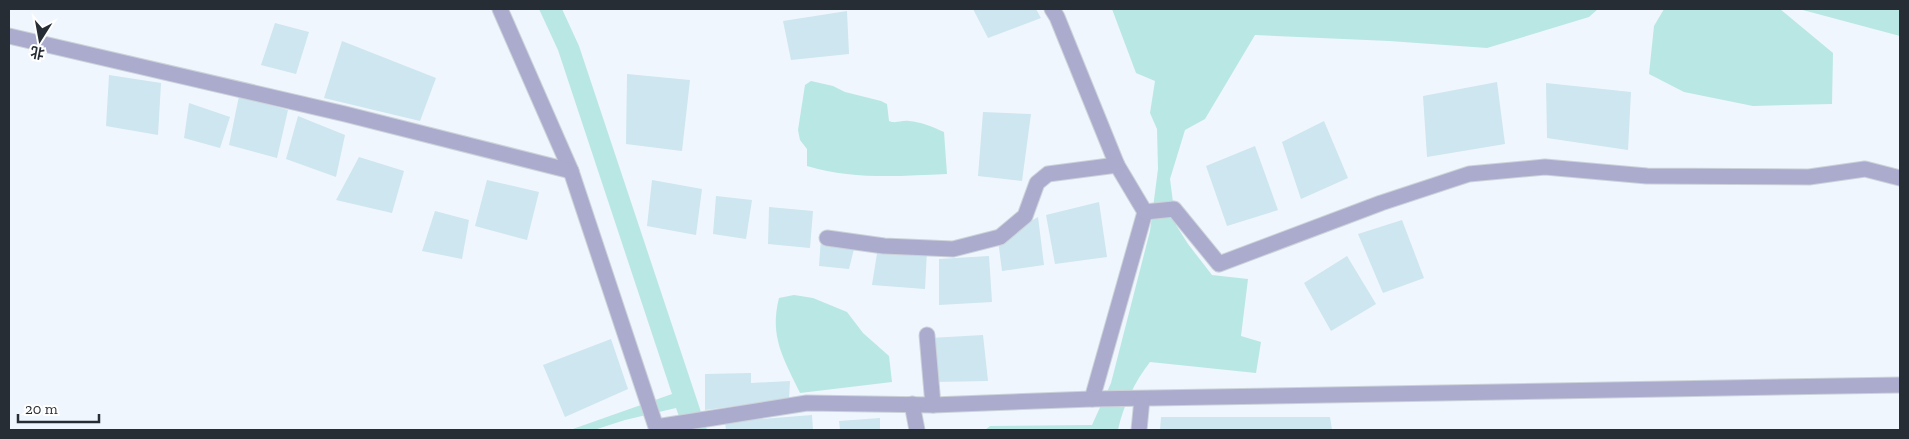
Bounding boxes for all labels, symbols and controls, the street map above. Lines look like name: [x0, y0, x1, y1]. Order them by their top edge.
north arrow: [15, 15, 65, 65]
text: 北: [29, 43, 46, 62]
scale bar: [18, 392, 99, 424]
text: 20 m: [25, 400, 58, 418]

